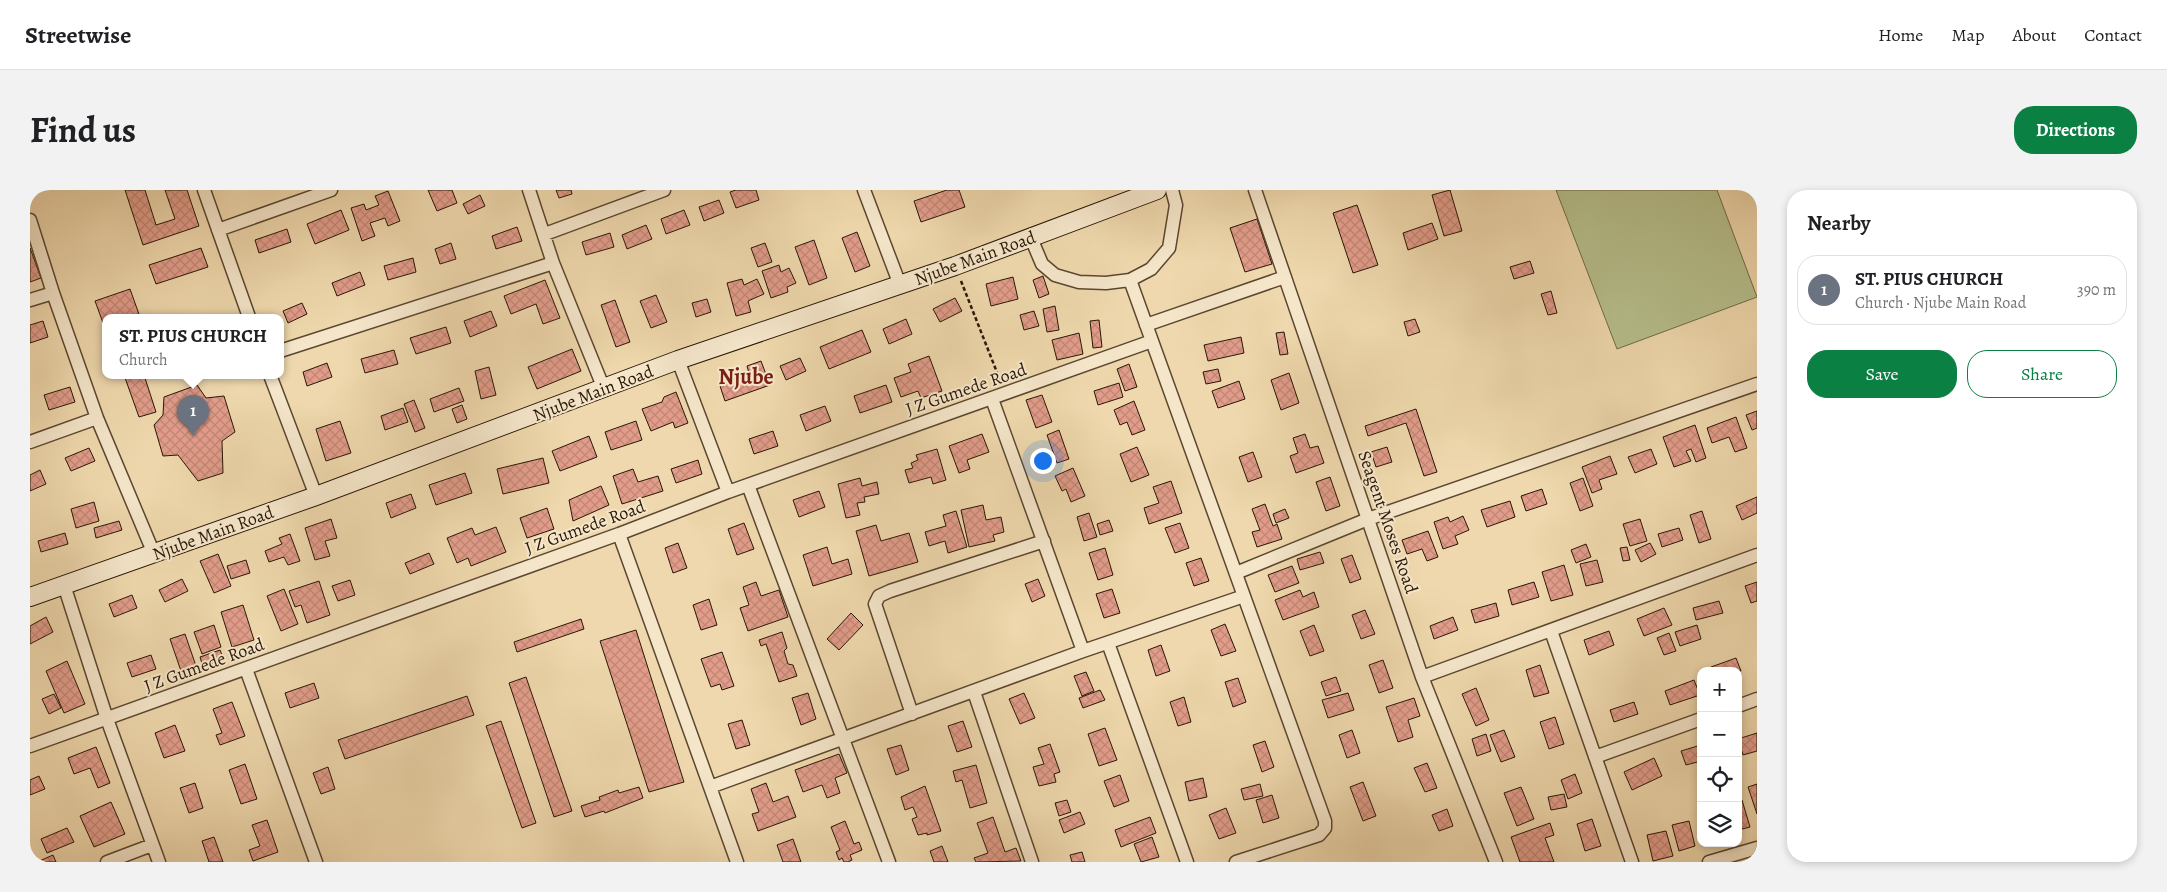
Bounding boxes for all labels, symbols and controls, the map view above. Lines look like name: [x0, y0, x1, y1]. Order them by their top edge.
text: Streetwise: [25, 19, 131, 51]
text: Home: [1878, 23, 1923, 47]
text: Map: [1951, 23, 1984, 47]
text: About: [2012, 23, 2056, 47]
text: Contact: [2084, 23, 2142, 47]
text: Find us: [30, 106, 136, 154]
button: Directions: [2014, 106, 2137, 154]
text: Nearby: [1807, 209, 1870, 237]
street label: Njube Main Road: [911, 225, 1039, 291]
text: ST. PIUS CHURCH: [1855, 266, 2003, 292]
text: 1: [1821, 279, 1827, 301]
text: 390 m: [2077, 279, 2116, 301]
text: Church · Njube Main Road: [1855, 292, 2026, 314]
popup: [102, 314, 284, 379]
text: ST. PIUS CHURCH: [119, 323, 267, 349]
text: Church: [119, 349, 167, 371]
button: Save: [1807, 350, 1957, 398]
button: Share: [1967, 350, 2117, 398]
street label: J Z Gumede Road: [902, 357, 1030, 421]
street label: Njube Main Road: [529, 359, 657, 427]
district label: Njube: [718, 362, 774, 392]
pin: 1: [177, 395, 209, 436]
street label: Seagent Moses Road: [1352, 447, 1424, 597]
your location: [1030, 448, 1056, 474]
street label: J Z Gumede Road: [521, 494, 649, 560]
street label: Njube Main Road: [149, 500, 277, 566]
street label: J Z Gumede Road: [140, 632, 268, 698]
map controls: [1697, 667, 1742, 847]
button: +: [1697, 667, 1742, 712]
button: −: [1697, 712, 1742, 757]
button: locate: [1697, 757, 1742, 802]
button: layers: [1697, 802, 1742, 847]

